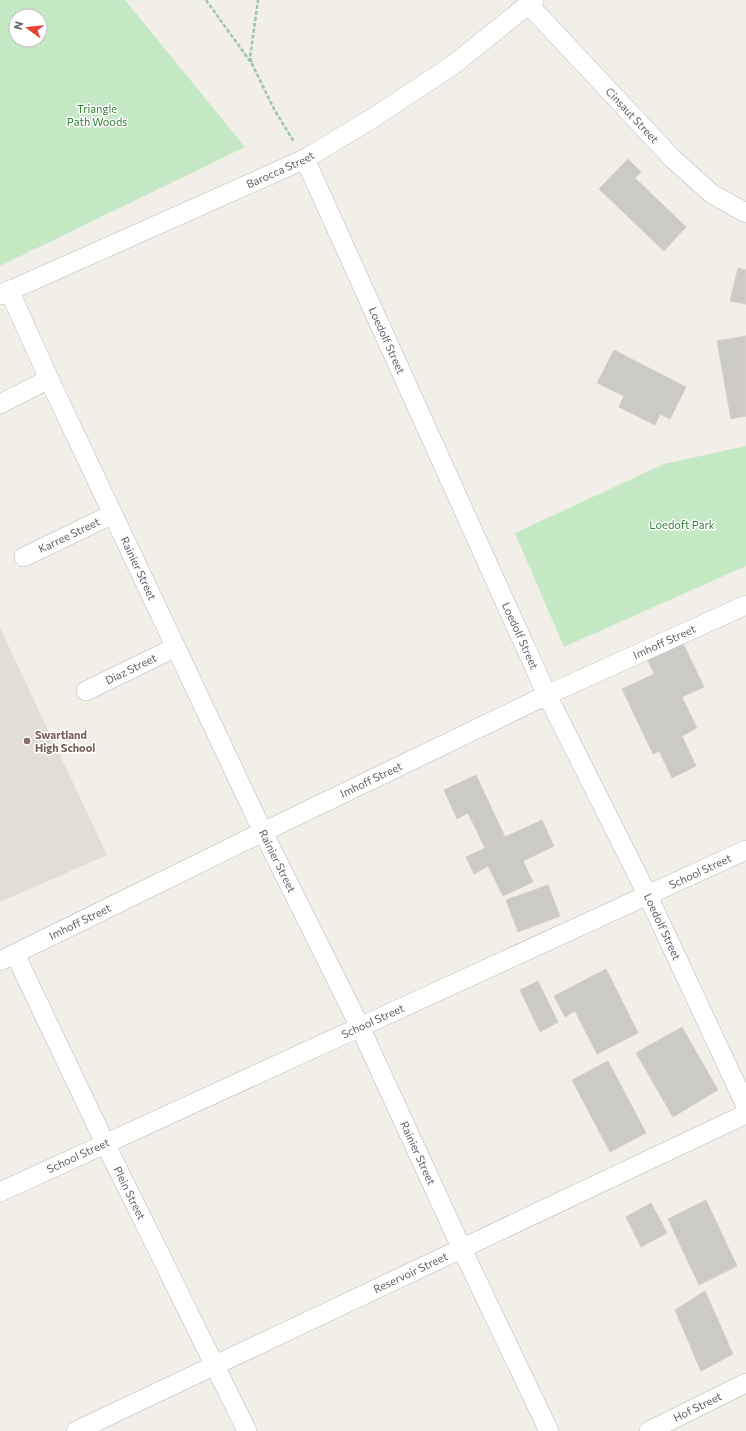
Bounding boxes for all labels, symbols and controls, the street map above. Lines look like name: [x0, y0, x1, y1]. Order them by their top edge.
north arrow: [8, 8, 48, 48]
text: N: [11, 20, 25, 31]
street label: Cinsaut Street: [603, 84, 662, 146]
park label: Triangle Path Woods: [67, 102, 127, 128]
street label: Barocca Street: [244, 148, 317, 190]
street label: Loedolf Street: [367, 305, 408, 376]
street label: Karree Street: [36, 514, 102, 555]
park label: Loedoft Park: [649, 518, 715, 531]
street label: Rainier Street: [118, 534, 160, 602]
street label: Loedolf Street: [500, 600, 542, 671]
street label: Imhoff Street: [631, 622, 698, 661]
street label: Diaz Street: [103, 650, 159, 687]
place label: Swartland High School: [35, 728, 95, 754]
marker: Swartland High School: [22, 736, 32, 746]
street label: Imhoff Street: [338, 759, 404, 800]
street label: Rainier Street: [257, 827, 299, 895]
street label: School Street: [667, 851, 734, 891]
street label: Loedolf Street: [642, 891, 684, 962]
street label: Imhoff Street: [47, 901, 113, 942]
street label: School Street: [339, 1001, 406, 1041]
street label: Rainier Street: [398, 1119, 439, 1187]
street label: School Street: [44, 1135, 112, 1175]
street label: Plein Street: [111, 1164, 149, 1222]
street label: Reservoir Street: [371, 1249, 450, 1295]
street label: Hof Street: [671, 1389, 724, 1424]

